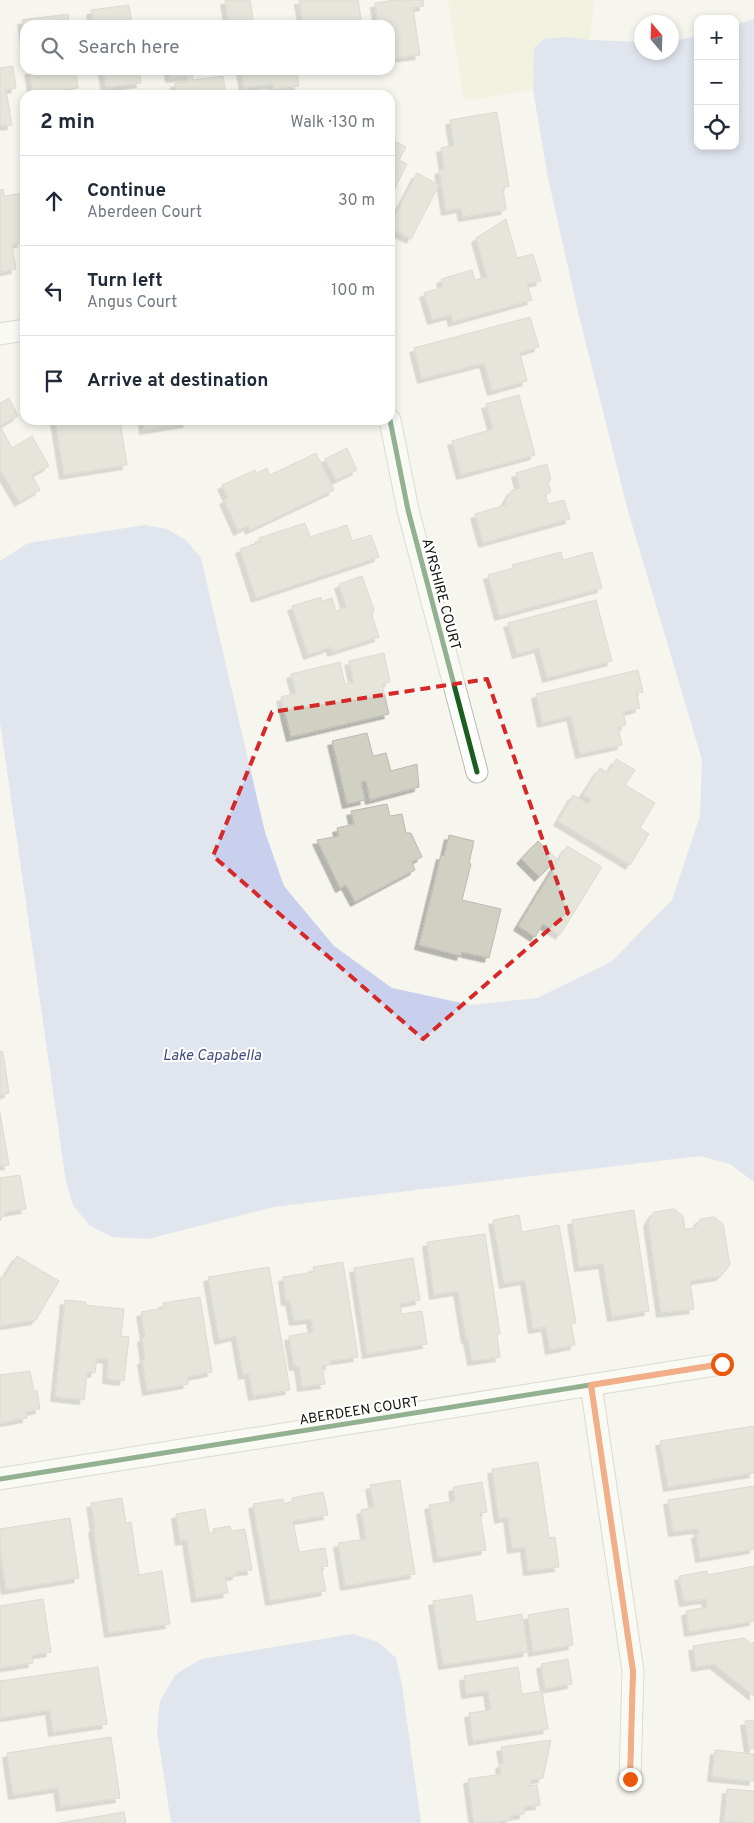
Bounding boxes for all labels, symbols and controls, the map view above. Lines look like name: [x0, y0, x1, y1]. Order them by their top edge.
north arrow: [634, 15, 679, 60]
map controls: [694, 15, 739, 150]
button: +: [694, 15, 739, 60]
search box: [20, 20, 395, 75]
icon: search: [38, 34, 66, 62]
text: Search here: [78, 36, 180, 60]
button: −: [694, 60, 739, 105]
button: locate: [694, 105, 739, 150]
text: 2 min: [40, 109, 95, 136]
text: Walk · 130 m: [290, 113, 375, 133]
text: Continue: [87, 179, 166, 203]
icon: ahead: [40, 187, 68, 215]
text: 30 m: [338, 191, 375, 211]
text: Aberdeen Court: [87, 203, 202, 223]
text: Turn left: [87, 269, 163, 293]
icon: left: [40, 277, 68, 305]
text: 100 m: [331, 281, 375, 301]
text: Angus Court: [87, 293, 177, 313]
icon: arrive: [40, 367, 68, 395]
text: Arrive at destination: [87, 369, 268, 393]
street label: AYRSHIRE COURT: [417, 537, 464, 652]
water label: Lake Capabella: [163, 1047, 261, 1066]
route start: [711, 1353, 734, 1376]
street label: ABERDEEN COURT: [298, 1394, 420, 1429]
route end: [619, 1768, 642, 1791]

